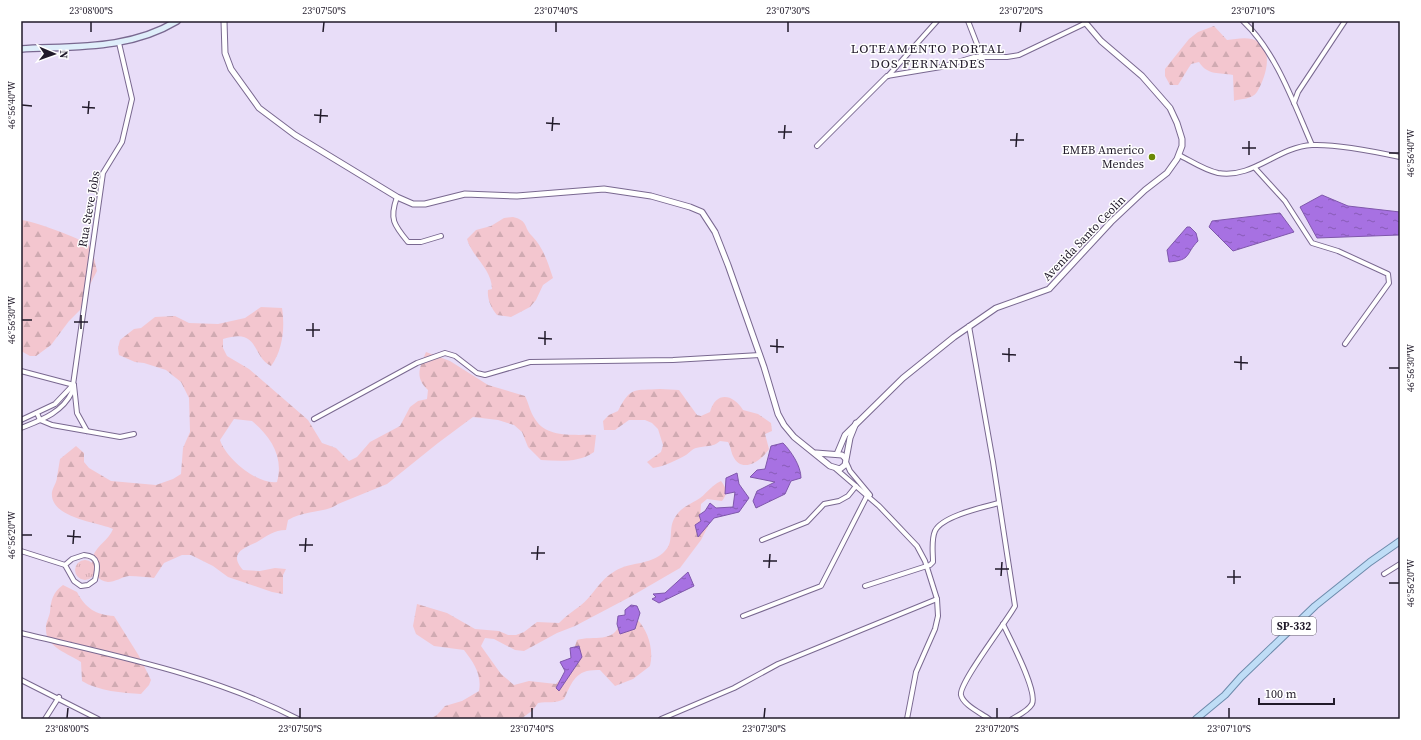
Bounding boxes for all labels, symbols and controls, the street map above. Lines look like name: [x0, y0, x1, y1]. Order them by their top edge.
text: 23°08'00"S: [69, 4, 113, 17]
text: 23°07'50"S: [302, 4, 346, 17]
text: 23°07'40"S: [534, 4, 578, 17]
text: 23°07'30"S: [766, 4, 810, 17]
text: 23°07'20"S: [999, 4, 1043, 17]
text: 23°07'10"S: [1231, 4, 1275, 17]
north arrow: [34, 34, 74, 74]
district label: LOTEAMENTO PORTAL DOS FERNANDES: [851, 40, 1005, 72]
text: N: [56, 50, 71, 59]
text: 46°56'40"W: [5, 80, 18, 129]
text: 46°56'40"W: [1404, 128, 1417, 177]
place label: EMEB Americo Mendes: [1062, 142, 1144, 172]
marker: EMEB Americo Mendes: [1147, 152, 1157, 162]
street label: Rua Steve Jobs: [74, 170, 104, 248]
street label: Avenida Santo Ceolin: [1039, 192, 1129, 284]
text: 46°56'30"W: [5, 295, 18, 344]
text: 46°56'30"W: [1404, 343, 1417, 392]
text: 46°56'20"W: [5, 510, 18, 559]
text: 46°56'20"W: [1404, 558, 1417, 607]
road number: SP-332: [1272, 617, 1316, 635]
scale bar: [1259, 680, 1334, 706]
text: 100 m: [1265, 686, 1297, 702]
text: 23°08'00"S: [45, 722, 89, 735]
text: 23°07'50"S: [278, 722, 322, 735]
text: 23°07'40"S: [510, 722, 554, 735]
text: 23°07'30"S: [742, 722, 786, 735]
text: 23°07'20"S: [975, 722, 1019, 735]
text: 23°07'10"S: [1207, 722, 1251, 735]

